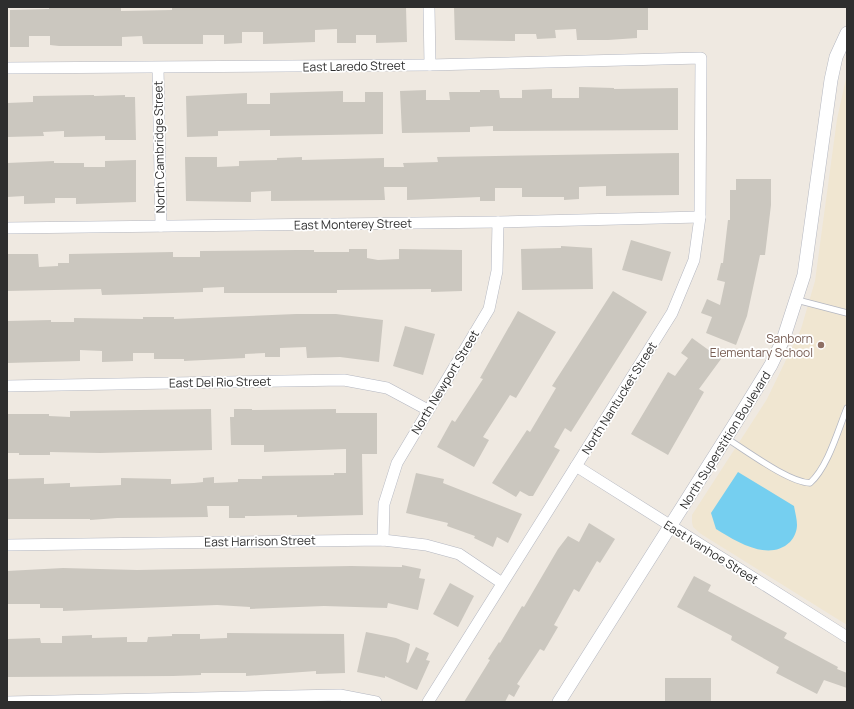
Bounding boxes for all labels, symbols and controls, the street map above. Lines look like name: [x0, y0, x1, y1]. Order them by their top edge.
street label: East Laredo Street: [302, 57, 406, 75]
street label: North Cambridge Street: [149, 80, 169, 213]
street label: East Monterey Street: [294, 214, 412, 234]
street label: North Newport Street: [407, 326, 483, 437]
place label: Sanborn Elementary School: [710, 330, 813, 361]
street label: North Nantucket Street: [577, 338, 661, 458]
marker: Sanborn Elementary School: [816, 340, 826, 350]
street label: North Superstition Boulevard: [675, 368, 775, 512]
street label: East Del Rio Street: [169, 373, 272, 391]
street label: East Ivanhoe Street: [661, 516, 762, 588]
street label: East Harrison Street: [204, 532, 316, 550]

